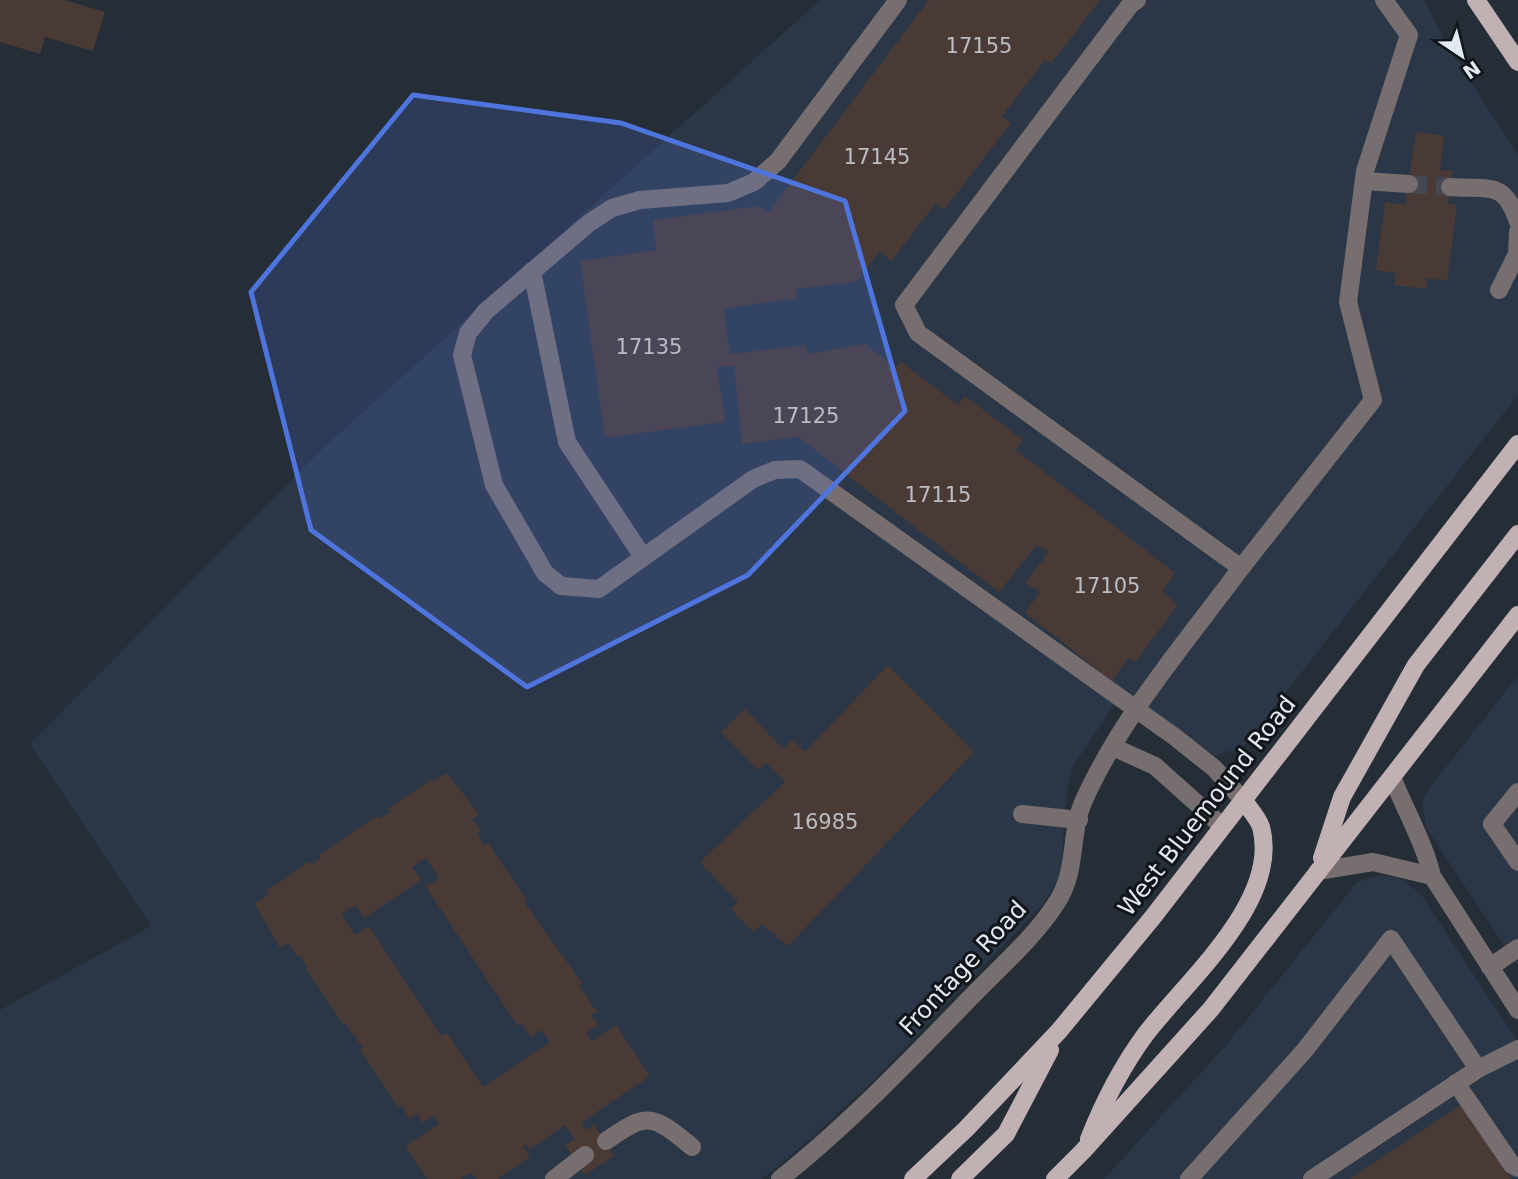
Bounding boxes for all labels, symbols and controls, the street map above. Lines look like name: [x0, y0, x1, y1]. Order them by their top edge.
north arrow: [1427, 21, 1497, 91]
house number: 17155: [946, 34, 1012, 58]
text: N: [1459, 56, 1485, 83]
house number: 17145: [844, 145, 910, 169]
house number: 17135: [616, 335, 682, 359]
house number: 17125: [773, 404, 839, 428]
house number: 17115: [905, 483, 971, 507]
house number: 17105: [1074, 574, 1140, 598]
street label: West Bluemound Road: [1112, 690, 1302, 922]
house number: 16985: [792, 810, 858, 834]
street label: Frontage Road: [894, 895, 1032, 1041]

